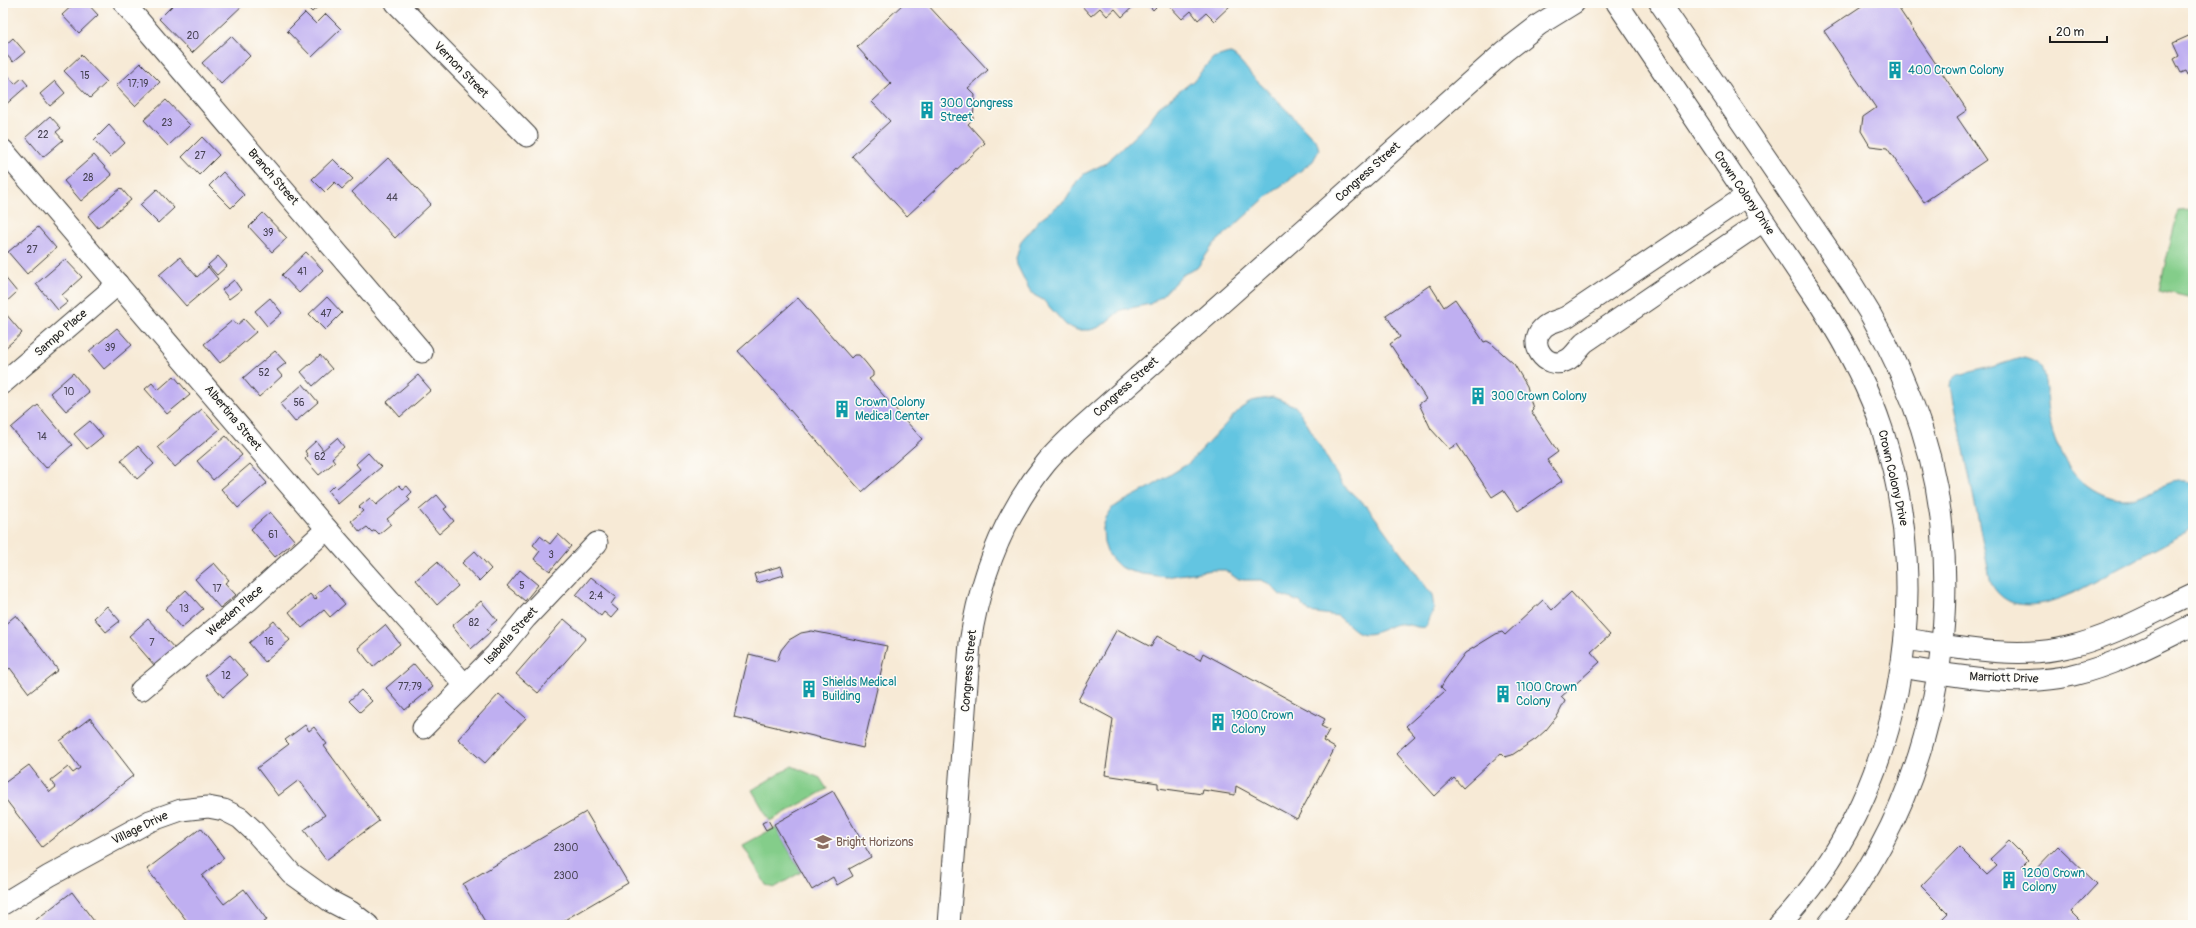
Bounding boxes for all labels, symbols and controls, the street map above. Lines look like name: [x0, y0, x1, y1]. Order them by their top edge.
scale bar: [2050, 18, 2107, 44]
text: 20 m: [2056, 25, 2085, 40]
house number: 20: [187, 30, 199, 42]
street label: Vernon Street: [430, 39, 492, 101]
building icon: 400 Crown Colony: [1885, 60, 1905, 80]
place label: 400 Crown Colony: [1908, 63, 2004, 78]
house number: 15: [80, 70, 90, 82]
house number: 17;19: [127, 78, 149, 90]
place label: 300 Congress Street: [940, 96, 1014, 125]
building icon: 300 Congress Street: [917, 100, 937, 120]
house number: 23: [162, 117, 173, 129]
house number: 22: [37, 129, 49, 141]
street label: Congress Street: [1332, 139, 1404, 205]
street label: Branch Street: [244, 146, 302, 208]
street label: Crown Colony Drive: [1710, 148, 1778, 238]
house number: 27: [195, 150, 206, 162]
house number: 28: [83, 172, 93, 184]
house number: 44: [386, 192, 398, 204]
house number: 39: [263, 227, 273, 239]
house number: 27: [27, 244, 38, 256]
house number: 41: [297, 266, 307, 278]
street label: Sampo Place: [32, 306, 91, 360]
house number: 47: [320, 308, 332, 320]
house number: 39: [105, 342, 115, 354]
street label: Congress Street: [1090, 354, 1162, 420]
house number: 52: [258, 367, 270, 379]
street label: Albertina Street: [201, 382, 265, 454]
house number: 10: [64, 386, 75, 398]
building icon: 300 Crown Colony: [1468, 386, 1488, 406]
place label: 300 Crown Colony: [1491, 389, 1587, 404]
place label: Crown Colony Medical Center: [855, 395, 930, 424]
house number: 56: [293, 397, 305, 409]
building icon: Crown Colony Medical Center: [832, 399, 852, 419]
street label: Crown Colony Drive: [1875, 428, 1911, 528]
house number: 14: [37, 431, 47, 443]
house number: 62: [314, 451, 326, 463]
house number: 61: [268, 529, 278, 541]
house number: 3: [548, 549, 554, 561]
house number: 5: [519, 580, 525, 592]
street label: Weeden Place: [204, 582, 266, 640]
house number: 17: [212, 583, 222, 595]
house number: 2;4: [589, 590, 603, 602]
house number: 13: [179, 603, 189, 615]
street label: Isabella Street: [481, 604, 541, 668]
house number: 82: [469, 617, 480, 629]
street label: Congress Street: [958, 629, 980, 713]
house number: 16: [264, 636, 274, 648]
house number: 7: [149, 637, 155, 649]
street label: Marriott Drive: [1969, 669, 2039, 687]
house number: 12: [221, 670, 231, 682]
place label: Shields Medical Building: [822, 675, 897, 704]
building icon: Shields Medical Building: [799, 679, 819, 699]
place label: 1100 Crown Colony: [1516, 680, 1577, 709]
house number: 77;79: [398, 681, 422, 693]
building icon: 1100 Crown Colony: [1493, 684, 1513, 704]
place label: 1900 Crown Colony: [1231, 708, 1294, 737]
building icon: 1900 Crown Colony: [1208, 712, 1228, 732]
street label: Village Drive: [109, 808, 171, 848]
school or university icon: Bright Horizons: [813, 832, 833, 852]
place label: Bright Horizons: [836, 835, 914, 850]
house number: 2300: [554, 842, 578, 854]
place label: 1200 Crown Colony: [2022, 866, 2085, 895]
house number: 2300: [554, 870, 578, 882]
building icon: 1200 Crown Colony: [1999, 870, 2019, 890]

